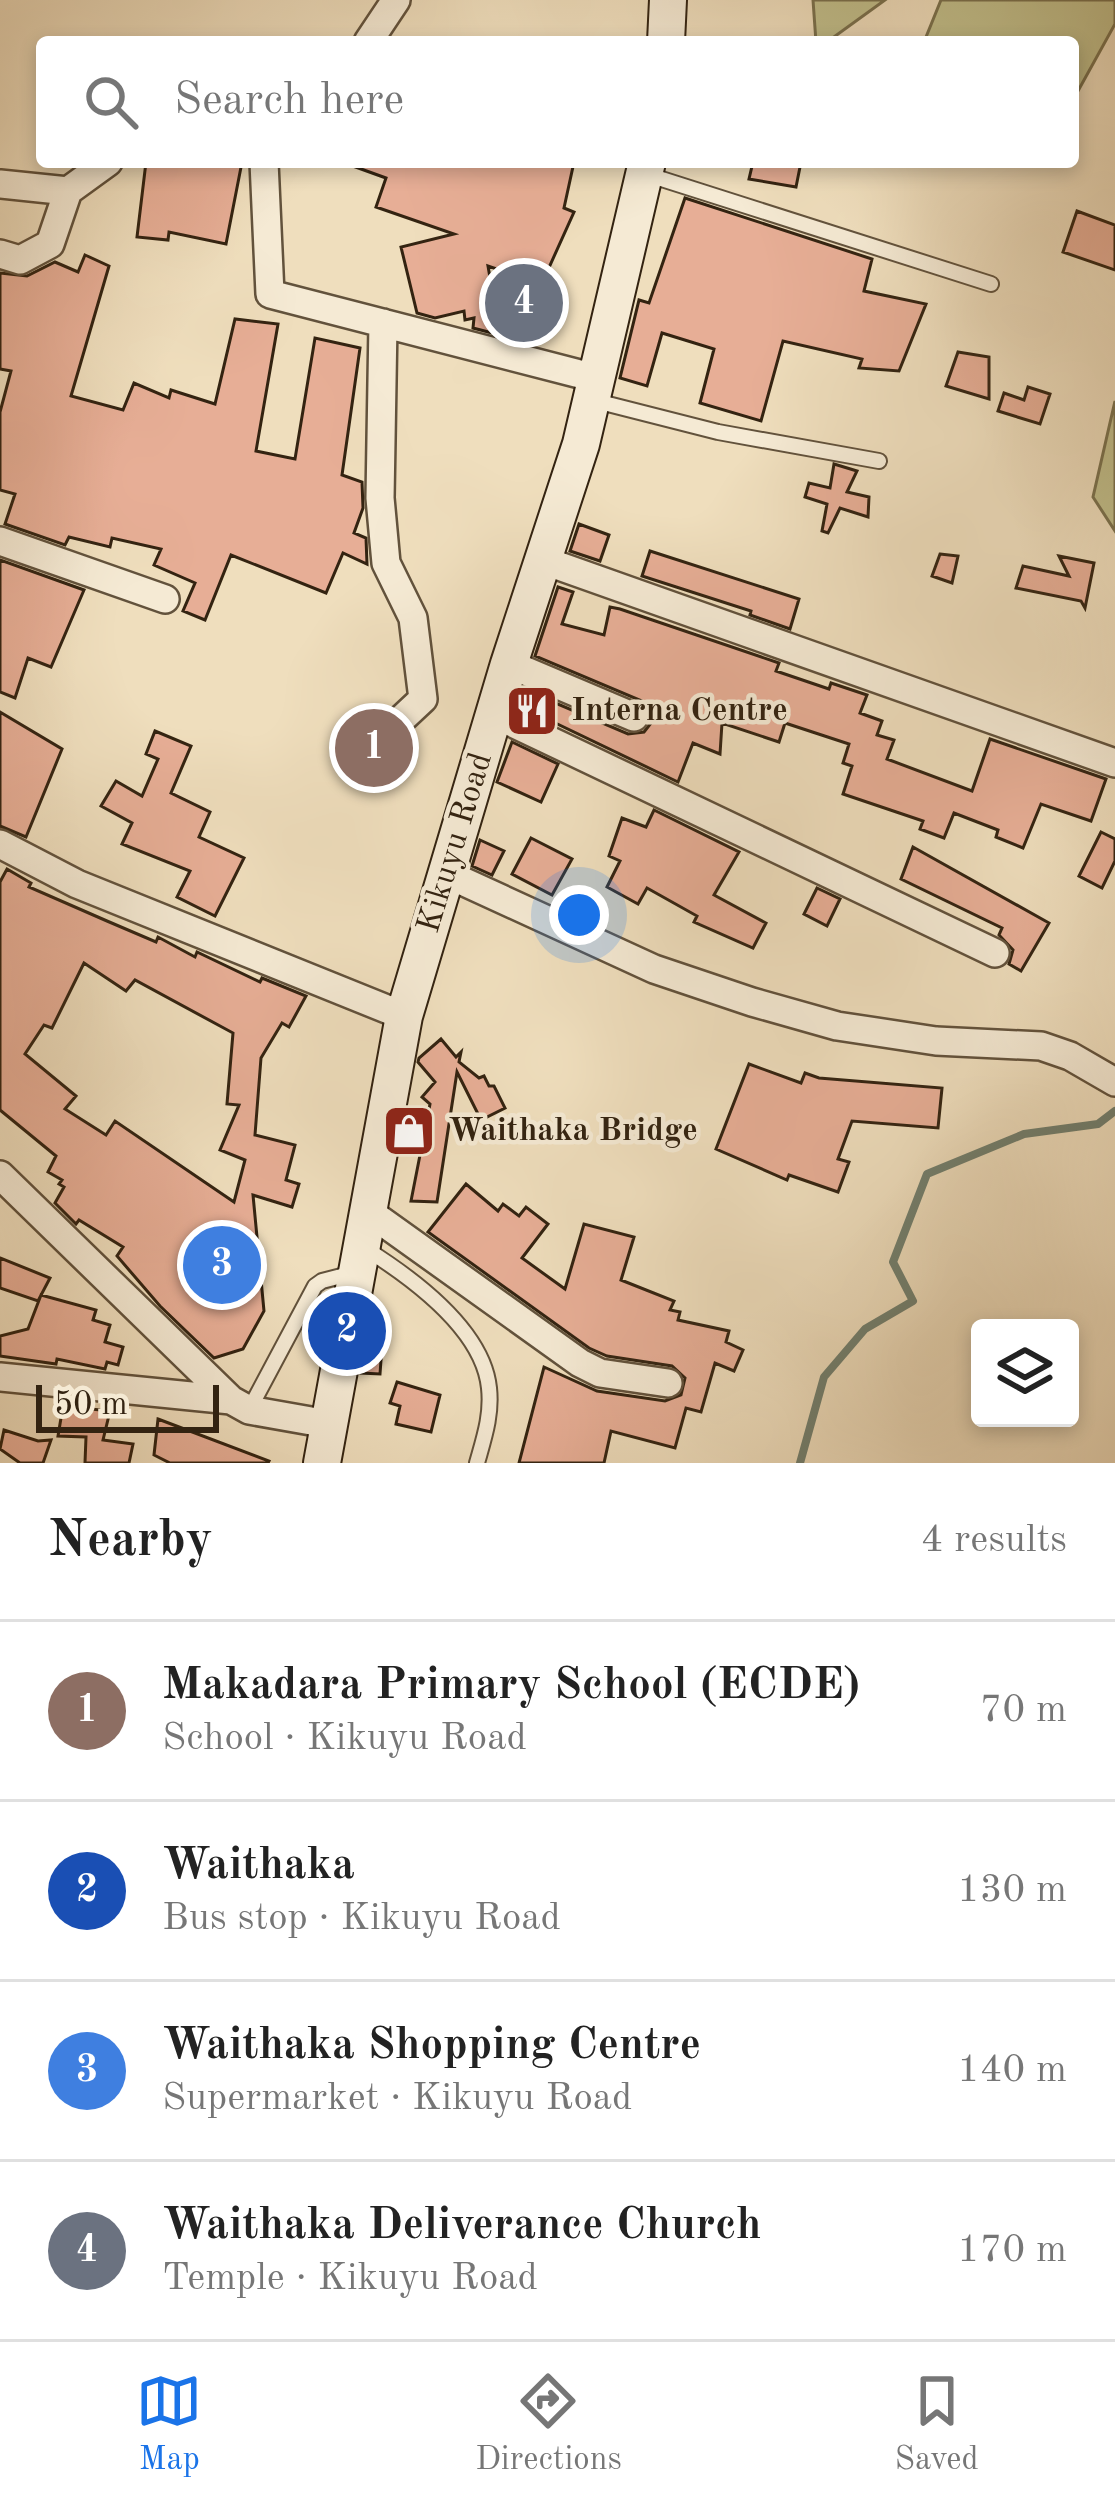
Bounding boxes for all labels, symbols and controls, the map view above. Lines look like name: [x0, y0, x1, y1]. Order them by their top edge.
search box: [36, 36, 1079, 168]
icon: search: [78, 69, 144, 135]
text: Search here: [174, 79, 404, 124]
pin: 4: [485, 258, 563, 348]
restaurant icon: Interna Centre: [504, 683, 560, 739]
place label: Interna Centre: [571, 695, 788, 728]
pin: 1: [335, 703, 413, 793]
street label: Kikuyu Road: [413, 749, 499, 937]
your location: [549, 885, 609, 945]
shop icon: Waithaka Bridge: [381, 1103, 437, 1159]
place label: Waithaka Bridge: [448, 1115, 698, 1148]
pin: 3: [183, 1220, 261, 1310]
pin: 2: [308, 1286, 386, 1376]
map controls: [971, 1319, 1079, 1427]
button: layers: [971, 1319, 1079, 1427]
scale bar: [36, 1379, 219, 1432]
text: 50 m: [54, 1389, 128, 1422]
text: Nearby: [48, 1516, 213, 1567]
text: 4 results: [921, 1521, 1067, 1560]
text: Makadara Primary School (ECDE): [162, 1664, 861, 1709]
text: 1: [76, 1691, 98, 1730]
text: 70 m: [980, 1691, 1067, 1730]
text: School · Kikuyu Road: [162, 1719, 527, 1758]
text: Waithaka: [162, 1844, 355, 1889]
text: 2: [76, 1871, 98, 1910]
text: 130 m: [957, 1871, 1067, 1910]
text: Bus stop · Kikuyu Road: [162, 1899, 561, 1938]
text: Waithaka Shopping Centre: [162, 2024, 701, 2069]
text: 3: [76, 2051, 98, 2090]
text: 140 m: [957, 2051, 1067, 2090]
text: Supermarket · Kikuyu Road: [162, 2079, 632, 2118]
text: Waithaka Deliverance Church: [162, 2204, 762, 2249]
text: 4: [76, 2231, 98, 2270]
text: 170 m: [957, 2231, 1067, 2270]
text: Temple · Kikuyu Road: [162, 2259, 538, 2298]
tab: Map: [136, 2368, 202, 2481]
tab: Directions: [475, 2368, 622, 2481]
tab: Saved: [895, 2368, 979, 2481]

